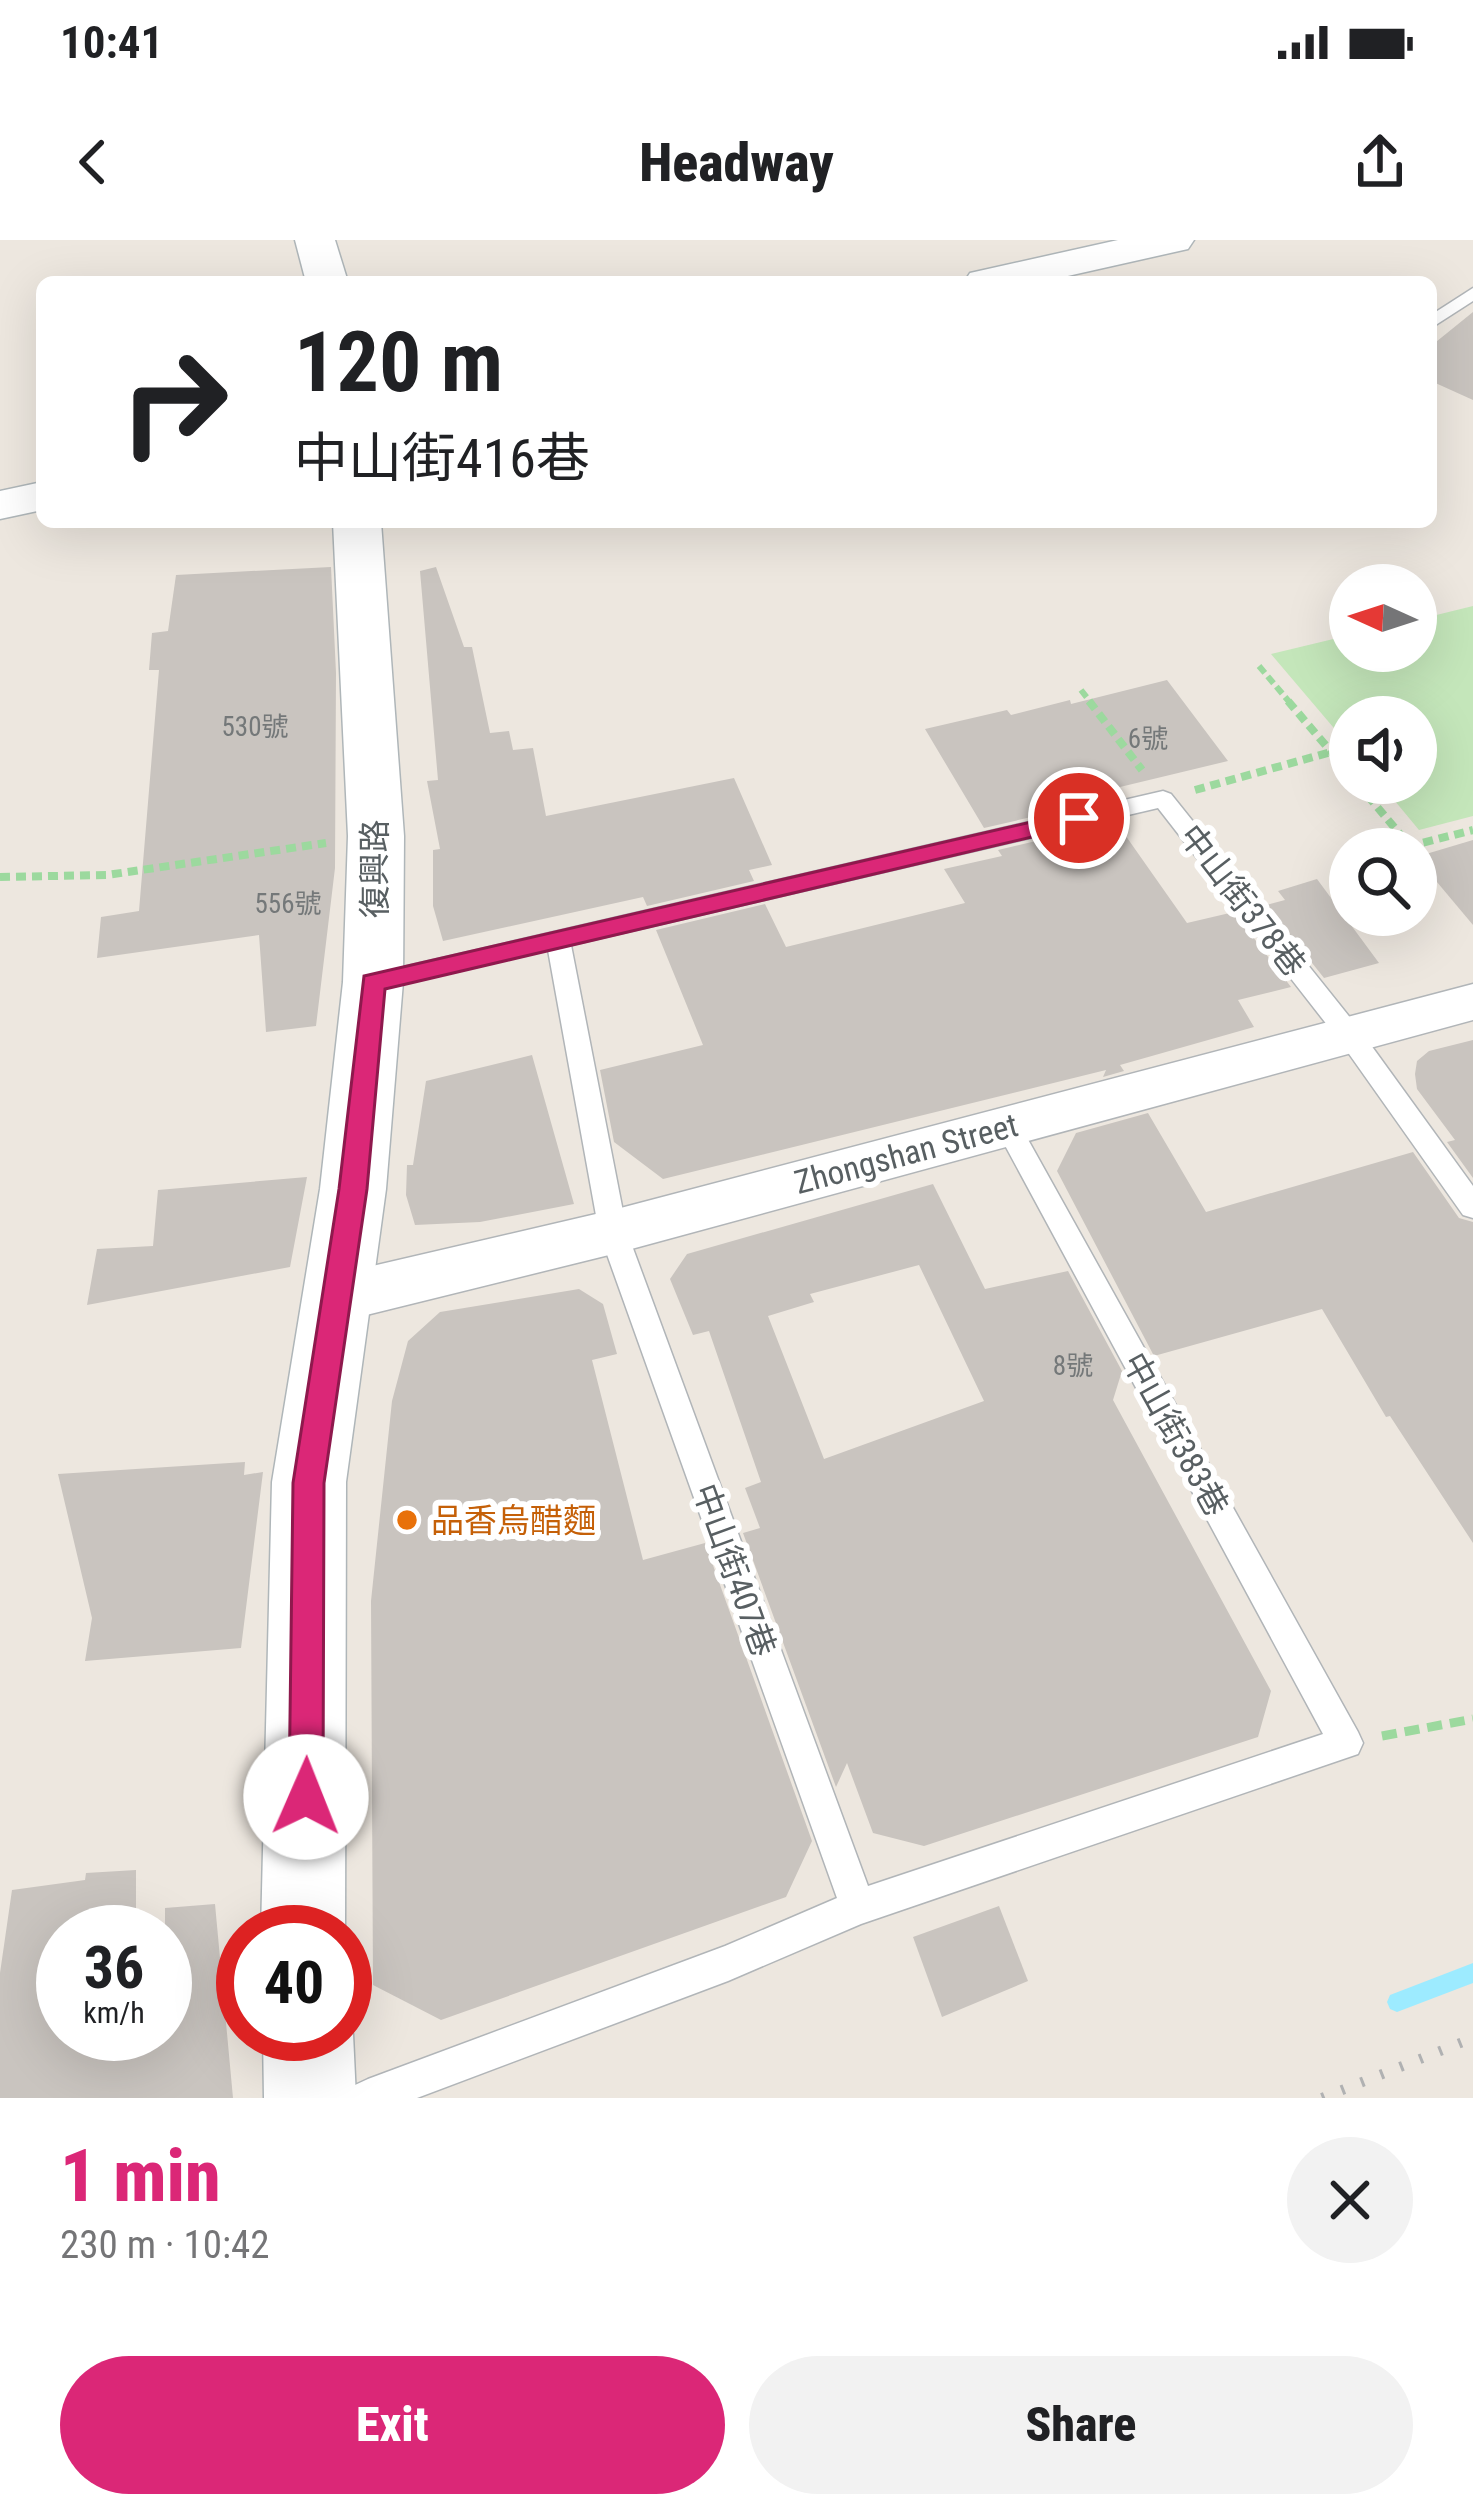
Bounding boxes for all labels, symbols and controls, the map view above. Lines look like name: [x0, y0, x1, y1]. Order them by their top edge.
text: 10:41: [60, 16, 163, 69]
icon: back: [60, 129, 126, 195]
icon: share: [1347, 129, 1413, 195]
text: Headway: [639, 131, 834, 194]
text: 120 m: [294, 313, 503, 412]
icon: right: [96, 324, 252, 480]
text: 中山街416巷: [294, 427, 590, 490]
north arrow: [1329, 564, 1437, 672]
map controls: [1329, 564, 1437, 936]
button: sound: [1329, 696, 1437, 804]
house number: 530號: [222, 711, 289, 743]
house number: 6號: [1128, 723, 1168, 755]
pin: [1028, 767, 1130, 869]
icon: arrive: [1046, 785, 1112, 851]
street label: 中山街378巷: [1172, 817, 1314, 984]
street label: 復興路: [355, 820, 394, 919]
button: search: [1329, 828, 1437, 936]
house number: 556號: [255, 888, 322, 920]
street label: Zhongshan Street: [790, 1105, 1022, 1202]
street label: 中山街383巷: [1115, 1346, 1236, 1523]
house number: 8號: [1053, 1350, 1093, 1382]
street label: 中山街407巷: [685, 1479, 784, 1662]
place label: 品香烏醋麵: [431, 1501, 596, 1540]
marker: 品香烏醋麵: [394, 1507, 420, 1533]
position arrow: [243, 1734, 369, 1860]
speed limit sign: 40: [216, 1905, 372, 2061]
text: 36: [84, 1932, 144, 2003]
text: km/h: [83, 1995, 145, 2030]
text: 1 min: [60, 2134, 221, 2219]
button: close: [1287, 2137, 1413, 2263]
text: 230 m · 10:42: [60, 2222, 270, 2268]
button: Exit: [60, 2356, 725, 2494]
button: Share: [749, 2356, 1413, 2494]

